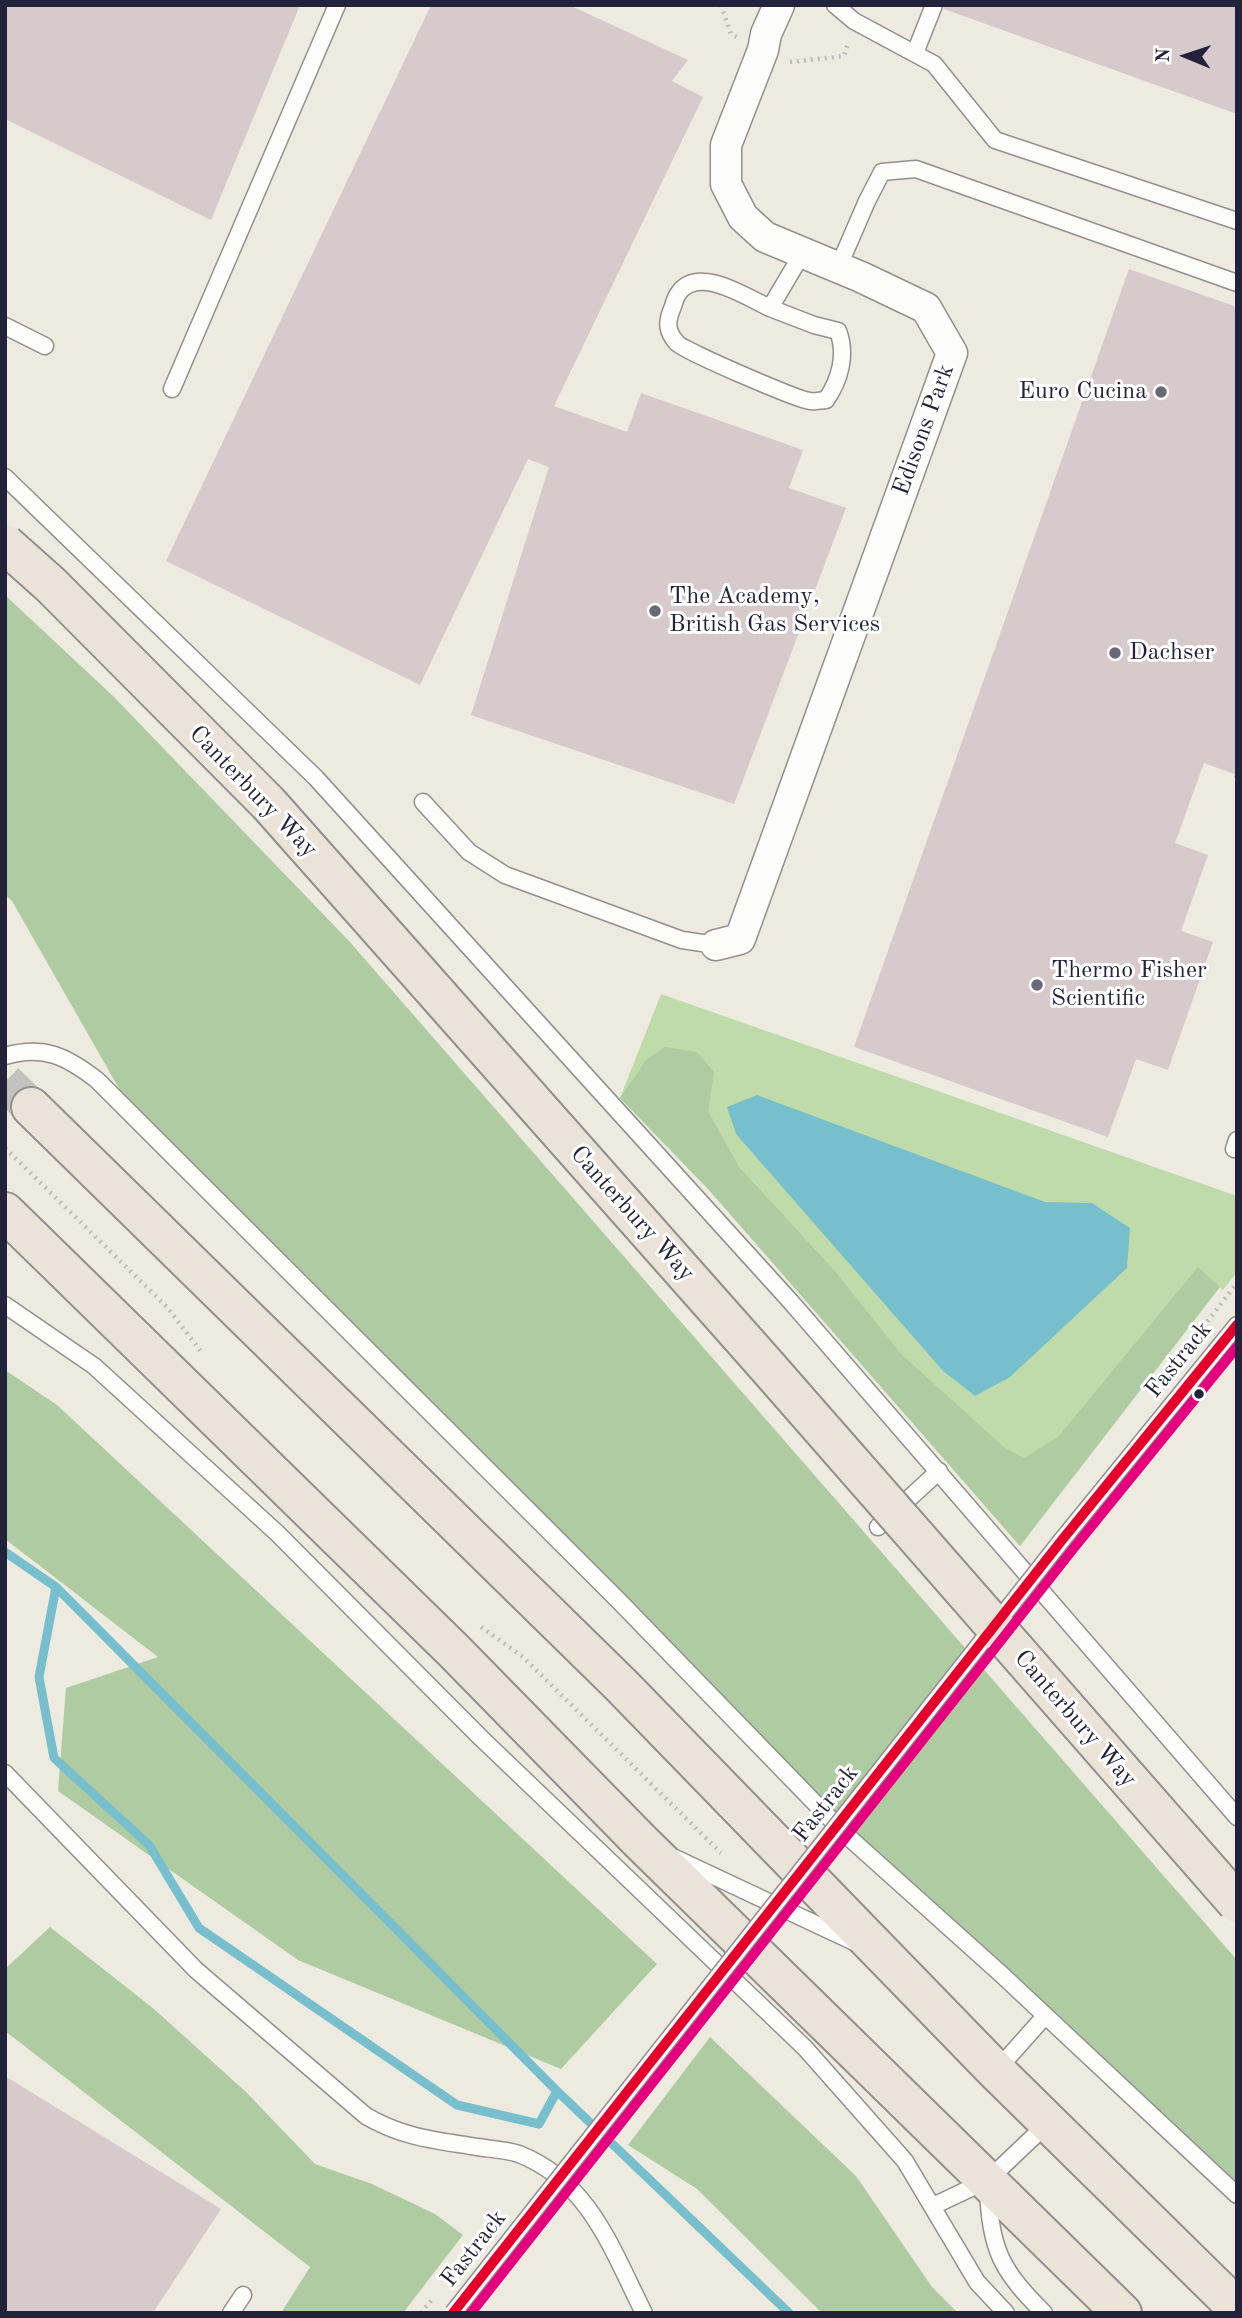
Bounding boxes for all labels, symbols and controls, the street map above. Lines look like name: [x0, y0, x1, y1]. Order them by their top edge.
north arrow: [1151, 21, 1221, 91]
text: N: [1155, 48, 1174, 63]
street label: Edisons Park: [887, 361, 961, 499]
place label: Euro Cucina: [1019, 378, 1147, 406]
marker: Euro Cucina: [1153, 384, 1169, 400]
place label: The Academy, British Gas Services: [669, 583, 880, 639]
marker: The Academy, British Gas Services: [647, 603, 663, 619]
place label: Dachser: [1129, 639, 1214, 667]
marker: Dachser: [1107, 645, 1123, 661]
street label: Canterbury Way: [183, 720, 323, 864]
place label: Thermo Fisher Scientific: [1051, 957, 1207, 1013]
marker: Thermo Fisher Scientific: [1029, 977, 1045, 993]
street label: Canterbury Way: [564, 1140, 700, 1288]
street label: Fastrack: [1139, 1316, 1219, 1404]
unlabelled marker: [1192, 1387, 1206, 1401]
street label: Canterbury Way: [1008, 1644, 1142, 1794]
street label: Fastrack: [787, 1760, 865, 1848]
street label: Fastrack: [435, 2205, 513, 2293]

